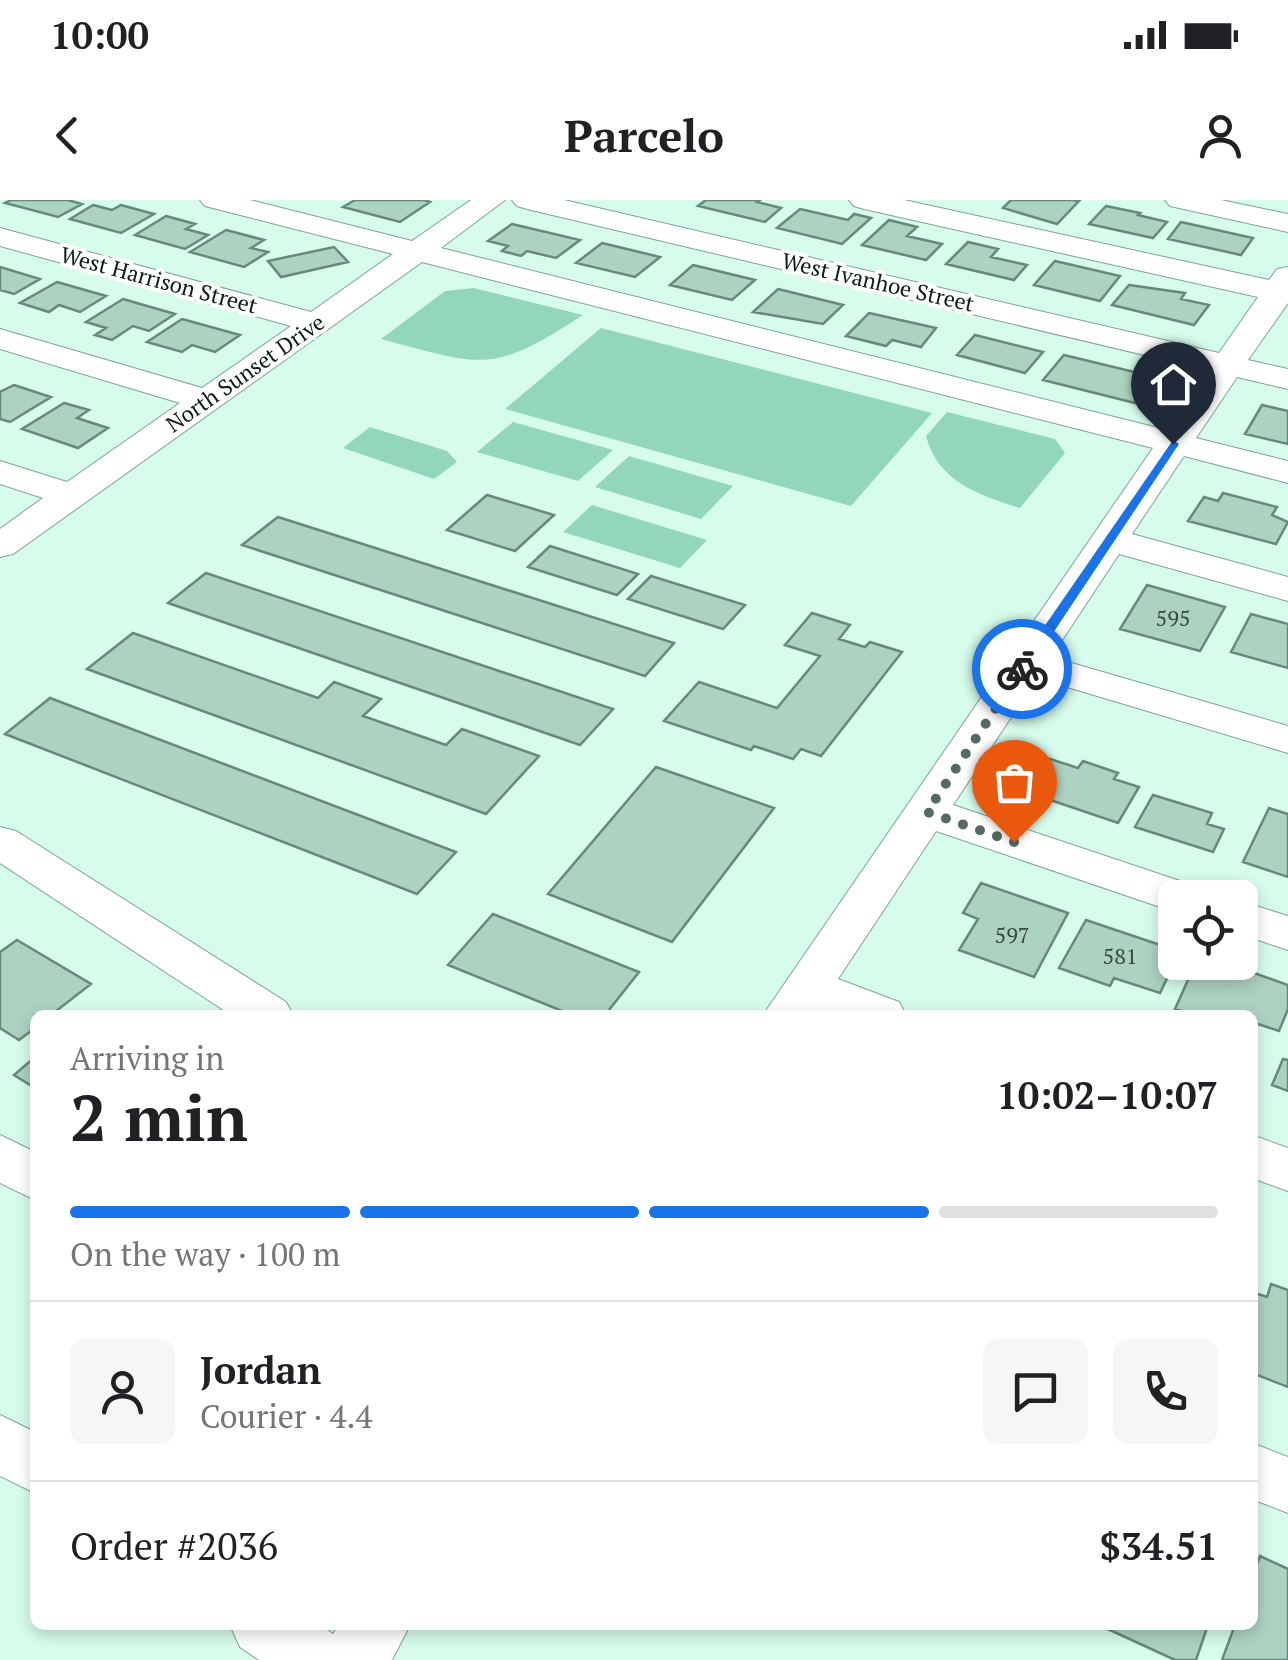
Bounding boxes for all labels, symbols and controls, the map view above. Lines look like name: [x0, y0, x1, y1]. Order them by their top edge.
text: 10:00: [50, 10, 149, 60]
text: Parcelo: [564, 105, 724, 165]
icon: back: [40, 108, 95, 163]
icon: person: [1193, 108, 1248, 163]
street label: West Harrison Street: [57, 239, 261, 320]
street label: West Ivanhoe Street: [779, 245, 977, 318]
street label: North Sunset Drive: [160, 307, 330, 438]
pin: [1131, 342, 1216, 445]
icon: home: [1146, 357, 1201, 412]
house number: 595: [1155, 603, 1191, 632]
courier: [972, 619, 1072, 719]
icon: bike: [995, 642, 1050, 697]
pin: [972, 740, 1057, 843]
icon: bag: [987, 755, 1042, 810]
map controls: [1158, 880, 1258, 980]
button: locate: [1158, 880, 1258, 980]
house number: 597: [994, 920, 1030, 949]
house number: 581: [1102, 941, 1138, 970]
text: Arriving in: [70, 1037, 224, 1079]
text: 10:02–10:07: [996, 1070, 1218, 1120]
text: 2 min: [70, 1073, 248, 1160]
text: On the way · 100 m: [70, 1233, 340, 1275]
button: person: [70, 1339, 175, 1444]
button: chat: [983, 1339, 1088, 1444]
button: phone: [1113, 1339, 1218, 1444]
text: Jordan: [200, 1345, 321, 1395]
text: Courier · 4.4: [200, 1395, 372, 1437]
text: Order #2036: [70, 1521, 278, 1571]
text: $34.51: [1099, 1521, 1218, 1571]

